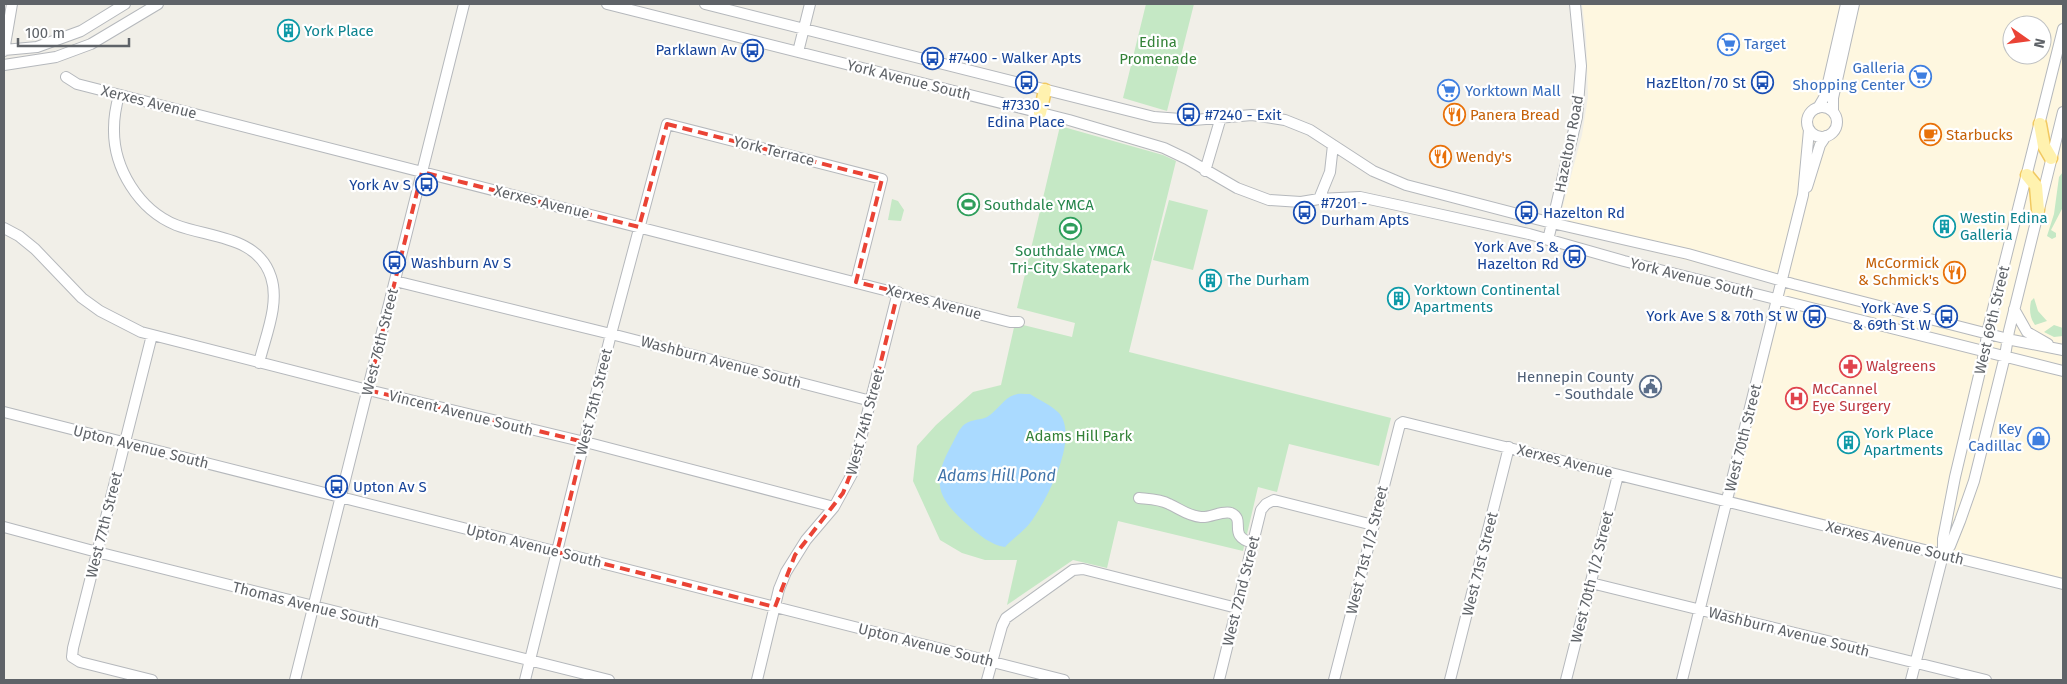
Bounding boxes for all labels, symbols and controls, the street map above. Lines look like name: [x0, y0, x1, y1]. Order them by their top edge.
scale bar: [18, 15, 129, 47]
north arrow: [2002, 15, 2052, 65]
building icon: York Place: [276, 19, 300, 43]
place label: York Place: [304, 22, 374, 40]
text: 100 m: [25, 24, 65, 42]
supermarket icon: Target: [1716, 32, 1740, 56]
park label: Edina Promenade: [1119, 33, 1197, 68]
place label: Target: [1744, 35, 1786, 53]
text: N: [2030, 36, 2049, 50]
bus stop icon: Parklawn Av: [741, 38, 765, 62]
place label: Parklawn Av: [656, 41, 738, 59]
bus stop icon: #7400 - Walker Apts: [921, 46, 945, 70]
place label: #7400 - Walker Apts: [949, 49, 1081, 67]
street label: York Avenue South: [845, 56, 973, 104]
place label: Galleria Shopping Center: [1792, 59, 1905, 94]
supermarket icon: Galleria Shopping Center: [1909, 65, 1933, 89]
bus stop icon: #7330 - Edina Place: [1014, 70, 1038, 94]
bus stop icon: HazElton/70 St: [1750, 71, 1774, 95]
place label: HazElton/70 St: [1646, 74, 1747, 92]
supermarket icon: Yorktown Mall: [1437, 79, 1461, 103]
street label: Xerxes Avenue: [99, 81, 199, 123]
place label: Yorktown Mall: [1465, 82, 1561, 100]
street label: Hazelton Road: [1551, 94, 1587, 194]
place label: #7330 - Edina Place: [987, 96, 1065, 131]
bus stop icon: #7240 - Exit: [1177, 103, 1201, 127]
restaurant icon: Panera Bread: [1442, 103, 1466, 127]
place label: #7240 - Exit: [1205, 106, 1282, 124]
place label: Panera Bread: [1470, 106, 1560, 124]
cafe icon: Starbucks: [1918, 123, 1942, 147]
place label: Starbucks: [1946, 126, 2013, 144]
street label: York Terrace: [732, 132, 816, 170]
restaurant icon: Wendy's: [1428, 145, 1452, 169]
place label: Wendy's: [1456, 148, 1512, 166]
bus stop icon: York Av S: [415, 173, 439, 197]
place label: York Av S: [349, 176, 411, 194]
street label: Xerxes Avenue: [492, 181, 592, 223]
sports icon: Southdale YMCA: [956, 193, 980, 217]
place label: #7201 - Durham Apts: [1321, 194, 1409, 229]
place label: Southdale YMCA: [984, 196, 1094, 214]
bus stop icon: #7201 - Durham Apts: [1293, 200, 1317, 224]
bus stop icon: Hazelton Rd: [1515, 201, 1539, 225]
place label: Hazelton Rd: [1543, 204, 1625, 222]
place label: Westin Edina Galleria: [1960, 209, 2048, 244]
building icon: Westin Edina Galleria: [1932, 215, 1956, 239]
sports icon: Southdale YMCA Tri-City Skatepark: [1058, 216, 1082, 240]
place label: York Ave S & Hazelton Rd: [1474, 238, 1559, 273]
place label: Southdale YMCA Tri-City Skatepark: [1010, 242, 1130, 277]
bus stop icon: York Ave S & Hazelton Rd: [1563, 244, 1587, 268]
bus stop icon: Washburn Av S: [383, 251, 407, 275]
place label: Washburn Av S: [411, 254, 511, 272]
street label: York Avenue South: [1628, 254, 1756, 302]
place label: McCormick & Schmick's: [1858, 254, 1939, 289]
restaurant icon: McCormick & Schmick's: [1943, 260, 1967, 284]
street label: West 69th Street: [1971, 263, 2013, 376]
building icon: The Durham: [1199, 268, 1223, 292]
place label: The Durham: [1227, 271, 1310, 289]
street label: Xerxes Avenue: [884, 281, 984, 323]
place label: Yorktown Continental Apartments: [1414, 281, 1560, 316]
street label: West 76th Street: [358, 286, 402, 398]
building icon: Yorktown Continental Apartments: [1386, 287, 1410, 311]
place label: York Ave S & 69th St W: [1852, 299, 1932, 334]
bus stop icon: York Ave S & 70th St W: [1802, 304, 1826, 328]
bus stop icon: York Ave S & 69th St W: [1935, 305, 1959, 329]
place label: York Ave S & 70th St W: [1646, 307, 1799, 325]
street label: Washburn Avenue South: [639, 332, 803, 392]
street label: West 75th Street: [572, 346, 616, 457]
pharmacy icon: Walgreens: [1838, 354, 1862, 378]
place label: Walgreens: [1866, 357, 1936, 375]
street label: West 74th Street: [842, 366, 888, 477]
place label: Hennepin County - Southdale: [1517, 368, 1635, 403]
public building icon: Hennepin County - Southdale: [1638, 374, 1662, 398]
place label: McCannel Eye Surgery: [1812, 380, 1891, 415]
street label: West 70th Street: [1721, 382, 1765, 494]
street label: Vincent Avenue South: [387, 386, 535, 440]
hospital icon: McCannel Eye Surgery: [1784, 386, 1808, 410]
place label: Key Cadillac: [1968, 420, 2023, 455]
street label: Upton Avenue South: [71, 421, 211, 473]
place label: York Place Apartments: [1864, 424, 1943, 459]
shop icon: Key Cadillac: [2026, 426, 2050, 450]
park label: Adams Hill Park: [1026, 427, 1132, 445]
building icon: York Place Apartments: [1836, 430, 1860, 454]
street label: Xerxes Avenue: [1515, 440, 1615, 482]
water label: Adams Hill Pond: [937, 466, 1056, 485]
street label: West 77th Street: [82, 469, 126, 580]
bus stop icon: Upton Av S: [325, 475, 349, 499]
place label: Upton Av S: [353, 478, 427, 496]
street label: West 71st 1/2 Street: [1342, 483, 1392, 616]
street label: West 70th 1/2 Street: [1567, 508, 1617, 645]
street label: West 71st Street: [1458, 509, 1502, 618]
street label: Xerxes Avenue South: [1824, 517, 1966, 569]
street label: Upton Avenue South: [464, 520, 604, 572]
street label: West 72nd Street: [1219, 533, 1264, 648]
street label: Thomas Avenue South: [231, 578, 381, 632]
street label: Washburn Avenue South: [1706, 603, 1872, 661]
street label: Upton Avenue South: [856, 619, 996, 671]

